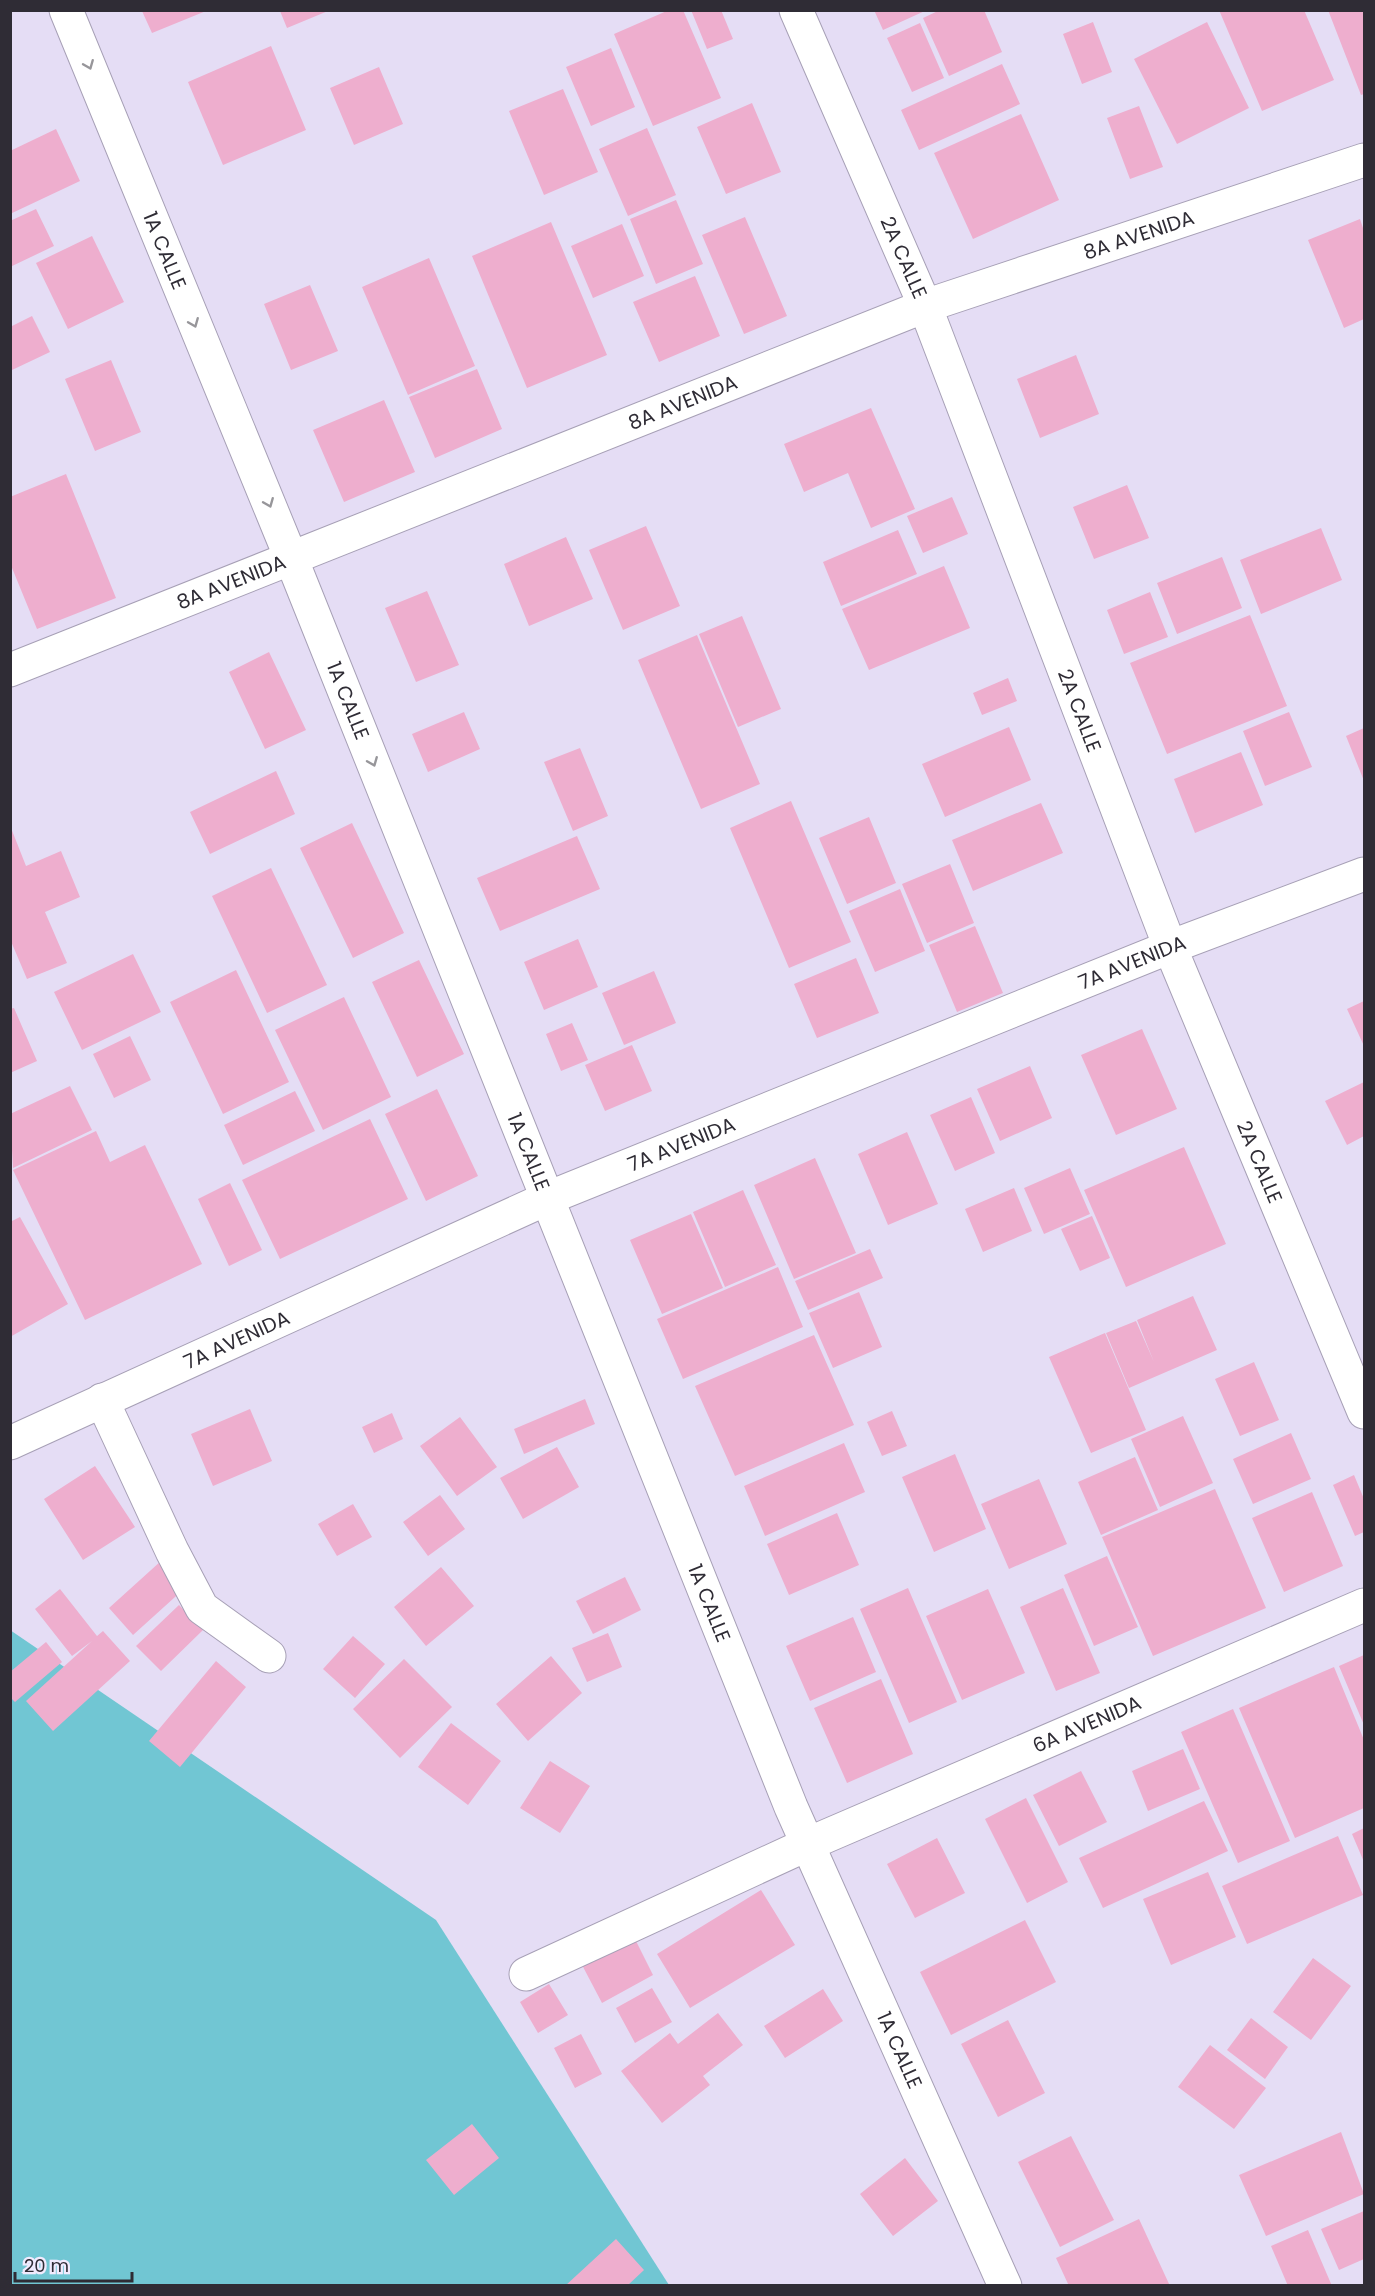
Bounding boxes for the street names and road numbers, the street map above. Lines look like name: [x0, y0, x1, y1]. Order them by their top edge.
street label: 8A AVENIDA: [1080, 203, 1198, 266]
street label: 1A CALLE: [136, 207, 193, 294]
street label: 2A CALLE: [874, 212, 934, 303]
street label: 8A AVENIDA: [624, 368, 741, 437]
street label: 8A AVENIDA: [172, 548, 290, 616]
street label: 1A CALLE: [320, 657, 376, 744]
street label: 2A CALLE: [1051, 665, 1108, 756]
street label: 7A AVENIDA: [1074, 928, 1190, 997]
street label: 1A CALLE: [501, 1109, 557, 1195]
street label: 7A AVENIDA: [623, 1110, 739, 1178]
street label: 2A CALLE: [1230, 1116, 1289, 1207]
street label: 7A AVENIDA: [179, 1304, 294, 1376]
street label: 1A CALLE: [681, 1560, 738, 1646]
street label: 6A AVENIDA: [1028, 1688, 1145, 1760]
street label: 1A CALLE: [870, 2007, 929, 2093]

